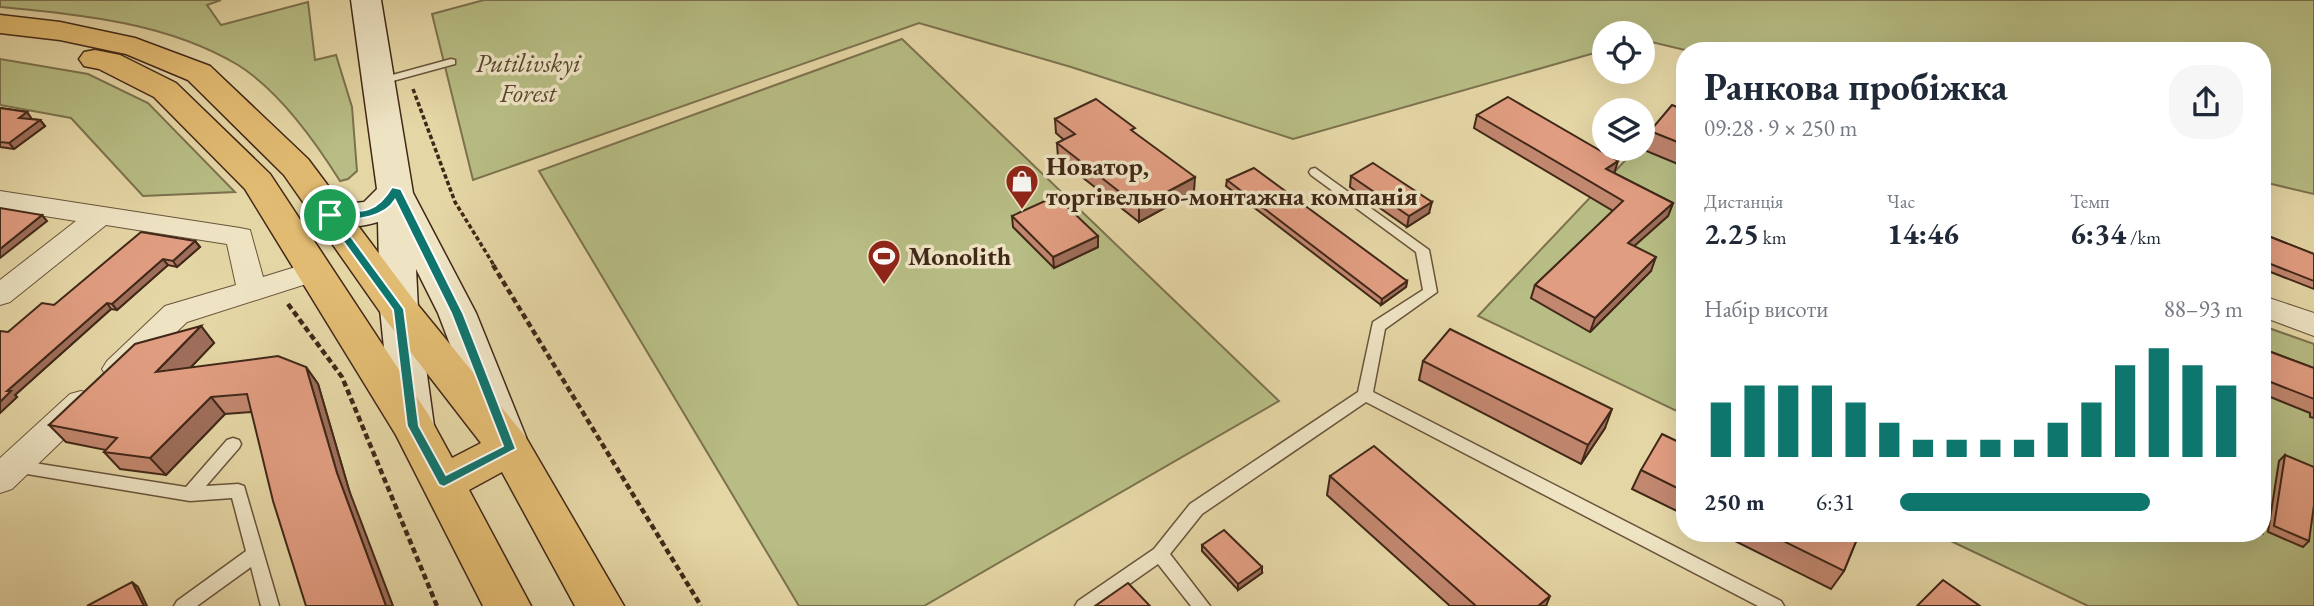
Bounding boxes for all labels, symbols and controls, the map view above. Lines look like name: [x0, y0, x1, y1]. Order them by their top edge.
map controls: [1592, 21, 1655, 161]
button: locate: [1592, 21, 1655, 84]
park label: Putilivskyi Forest: [475, 46, 582, 110]
text: Ранкова пробіжка: [1704, 62, 2008, 111]
button: share: [2169, 65, 2243, 139]
button: layers: [1592, 98, 1655, 161]
text: 09:28 · 9 × 250 m: [1704, 113, 1857, 143]
place label: Новатор, торгівельно-монтажна компанія: [1046, 149, 1418, 213]
shop icon: Новатор, торгівельно-монтажна компанія: [1003, 162, 1041, 211]
pin: [300, 185, 360, 245]
text: Дистанція: [1704, 189, 1783, 214]
text: Час: [1887, 189, 1915, 214]
text: Темп: [2070, 189, 2110, 214]
icon: arrive: [311, 196, 349, 234]
text: 2.25: [1704, 214, 1759, 253]
text: 14:46: [1887, 214, 1959, 253]
text: 6:34: [2070, 214, 2126, 253]
text: km: [1759, 225, 1787, 250]
text: /km: [2126, 225, 2161, 250]
sports icon: Monolith: [865, 237, 903, 286]
place label: Monolith: [908, 239, 1012, 273]
text: Набір висоти: [1704, 294, 1828, 324]
text: 88–93 m: [2164, 294, 2243, 324]
text: 250 m: [1704, 487, 1765, 517]
text: 6:31: [1816, 487, 1855, 517]

